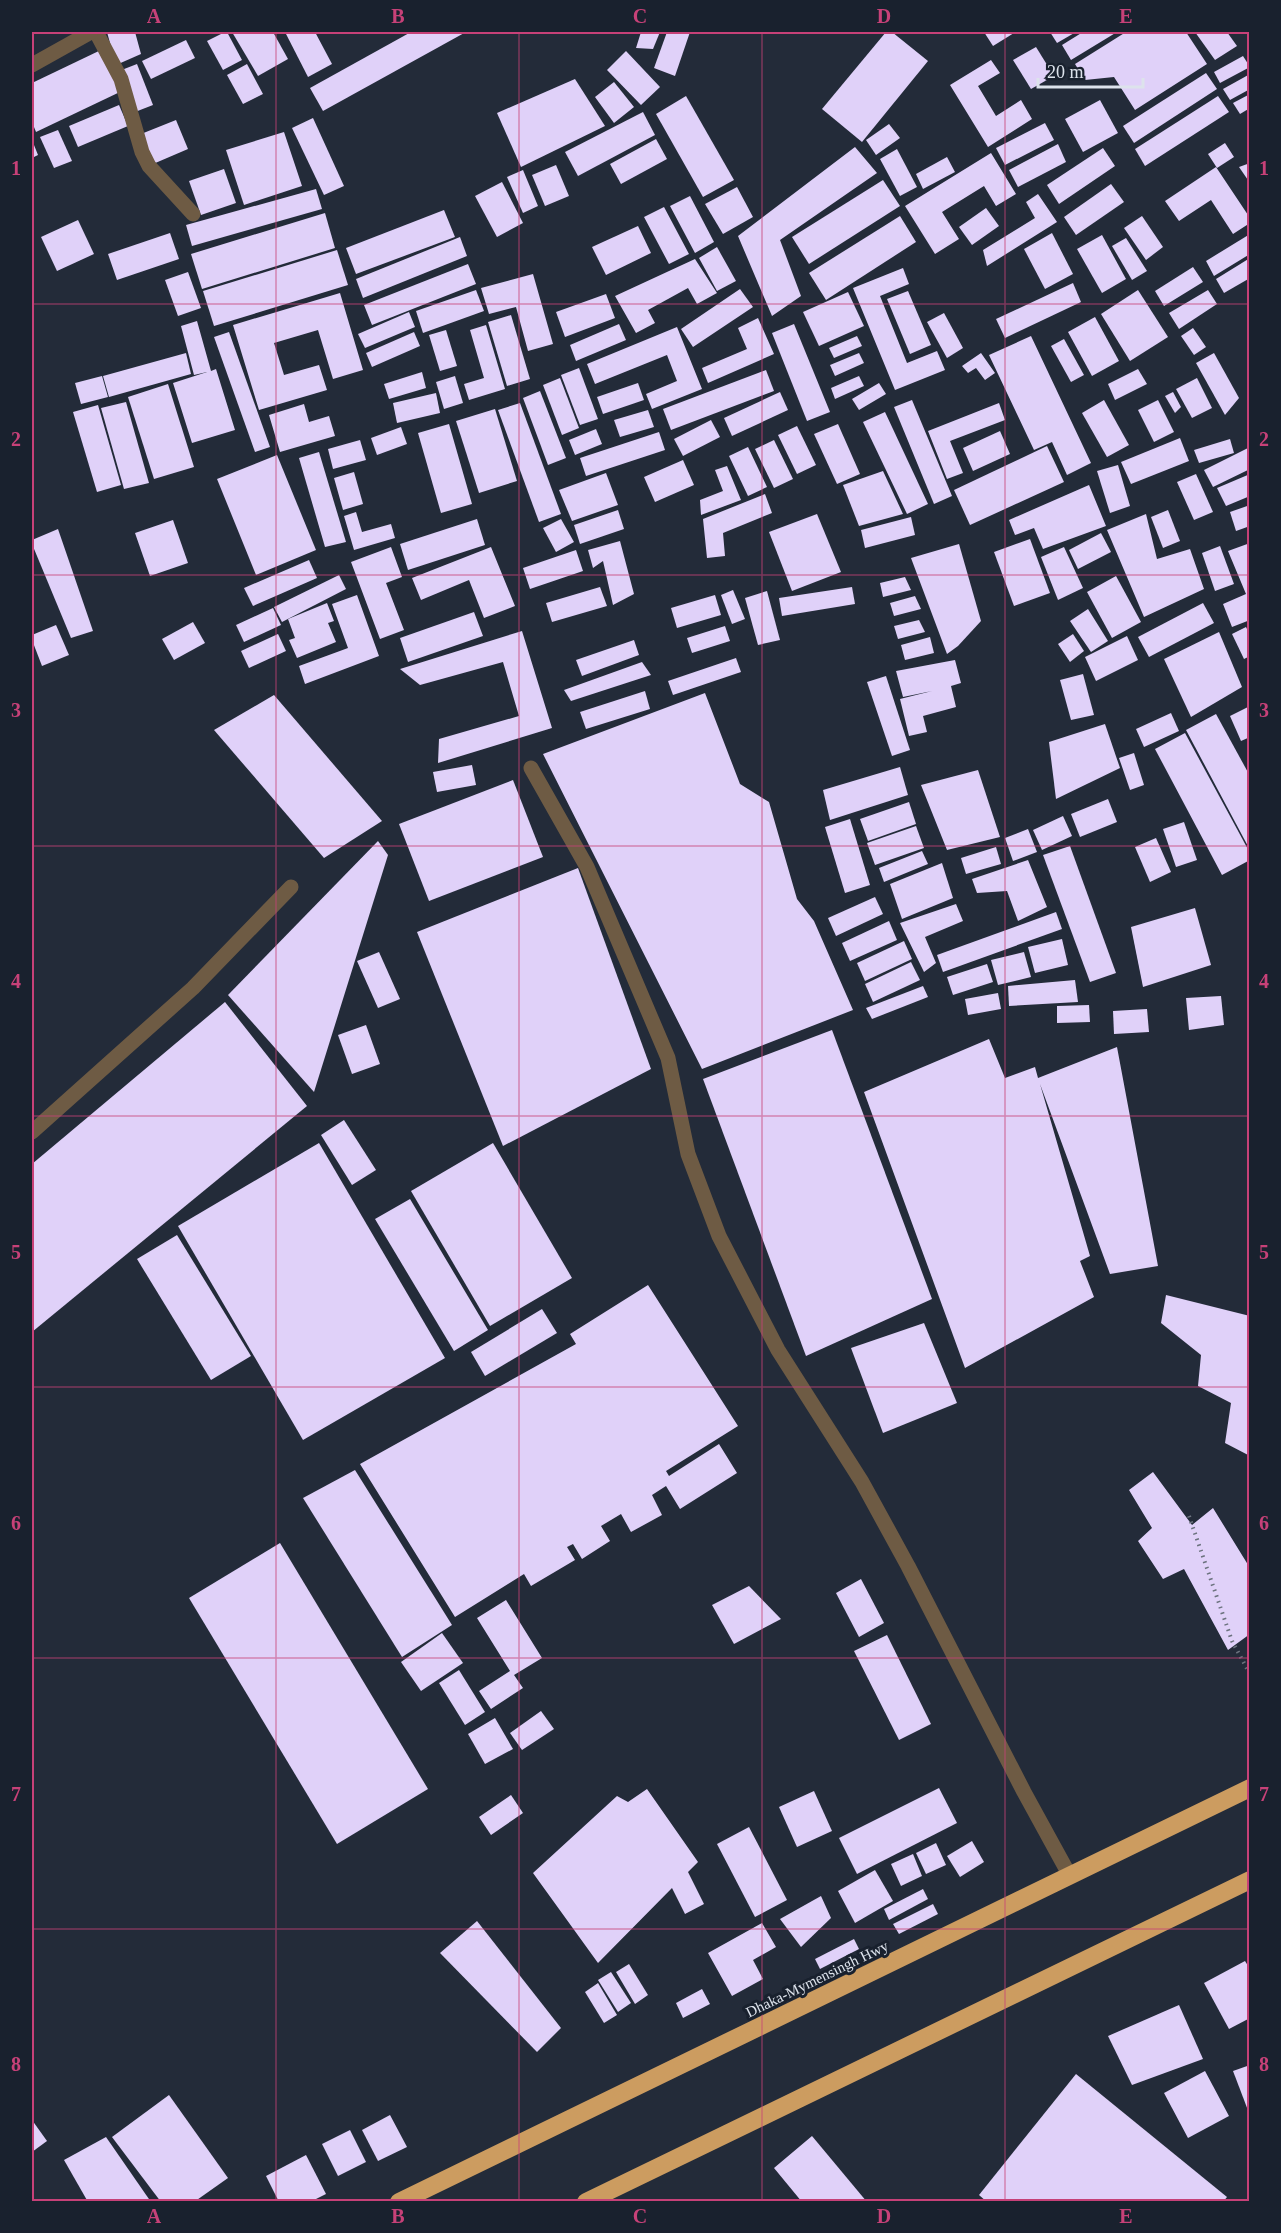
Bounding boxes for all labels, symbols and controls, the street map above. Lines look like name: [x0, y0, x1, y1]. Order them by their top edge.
text: A: [147, 5, 162, 27]
text: B: [391, 5, 405, 27]
text: C: [633, 5, 647, 27]
text: D: [877, 5, 891, 27]
text: E: [1119, 5, 1133, 27]
scale bar: [1038, 51, 1143, 89]
text: 20 m: [1047, 62, 1084, 82]
text: 1: [11, 157, 21, 179]
text: 1: [1259, 157, 1269, 179]
text: 2: [11, 428, 21, 450]
text: 2: [1259, 428, 1269, 450]
text: 3: [11, 699, 21, 721]
text: 3: [1259, 699, 1269, 721]
text: 4: [11, 970, 21, 992]
text: 4: [1259, 970, 1269, 992]
text: 5: [11, 1241, 21, 1263]
text: 5: [1259, 1241, 1269, 1263]
text: 6: [11, 1512, 21, 1534]
text: 6: [1259, 1512, 1269, 1534]
text: 7: [11, 1783, 21, 1805]
text: 7: [1259, 1783, 1269, 1805]
street label: Dhaka-Mymensingh Hwy: [743, 1937, 891, 2020]
text: 8: [11, 2053, 21, 2075]
text: 8: [1259, 2053, 1269, 2075]
text: A: [147, 2205, 162, 2227]
text: B: [391, 2205, 405, 2227]
text: C: [633, 2205, 647, 2227]
text: D: [877, 2205, 891, 2227]
text: E: [1119, 2205, 1133, 2227]

